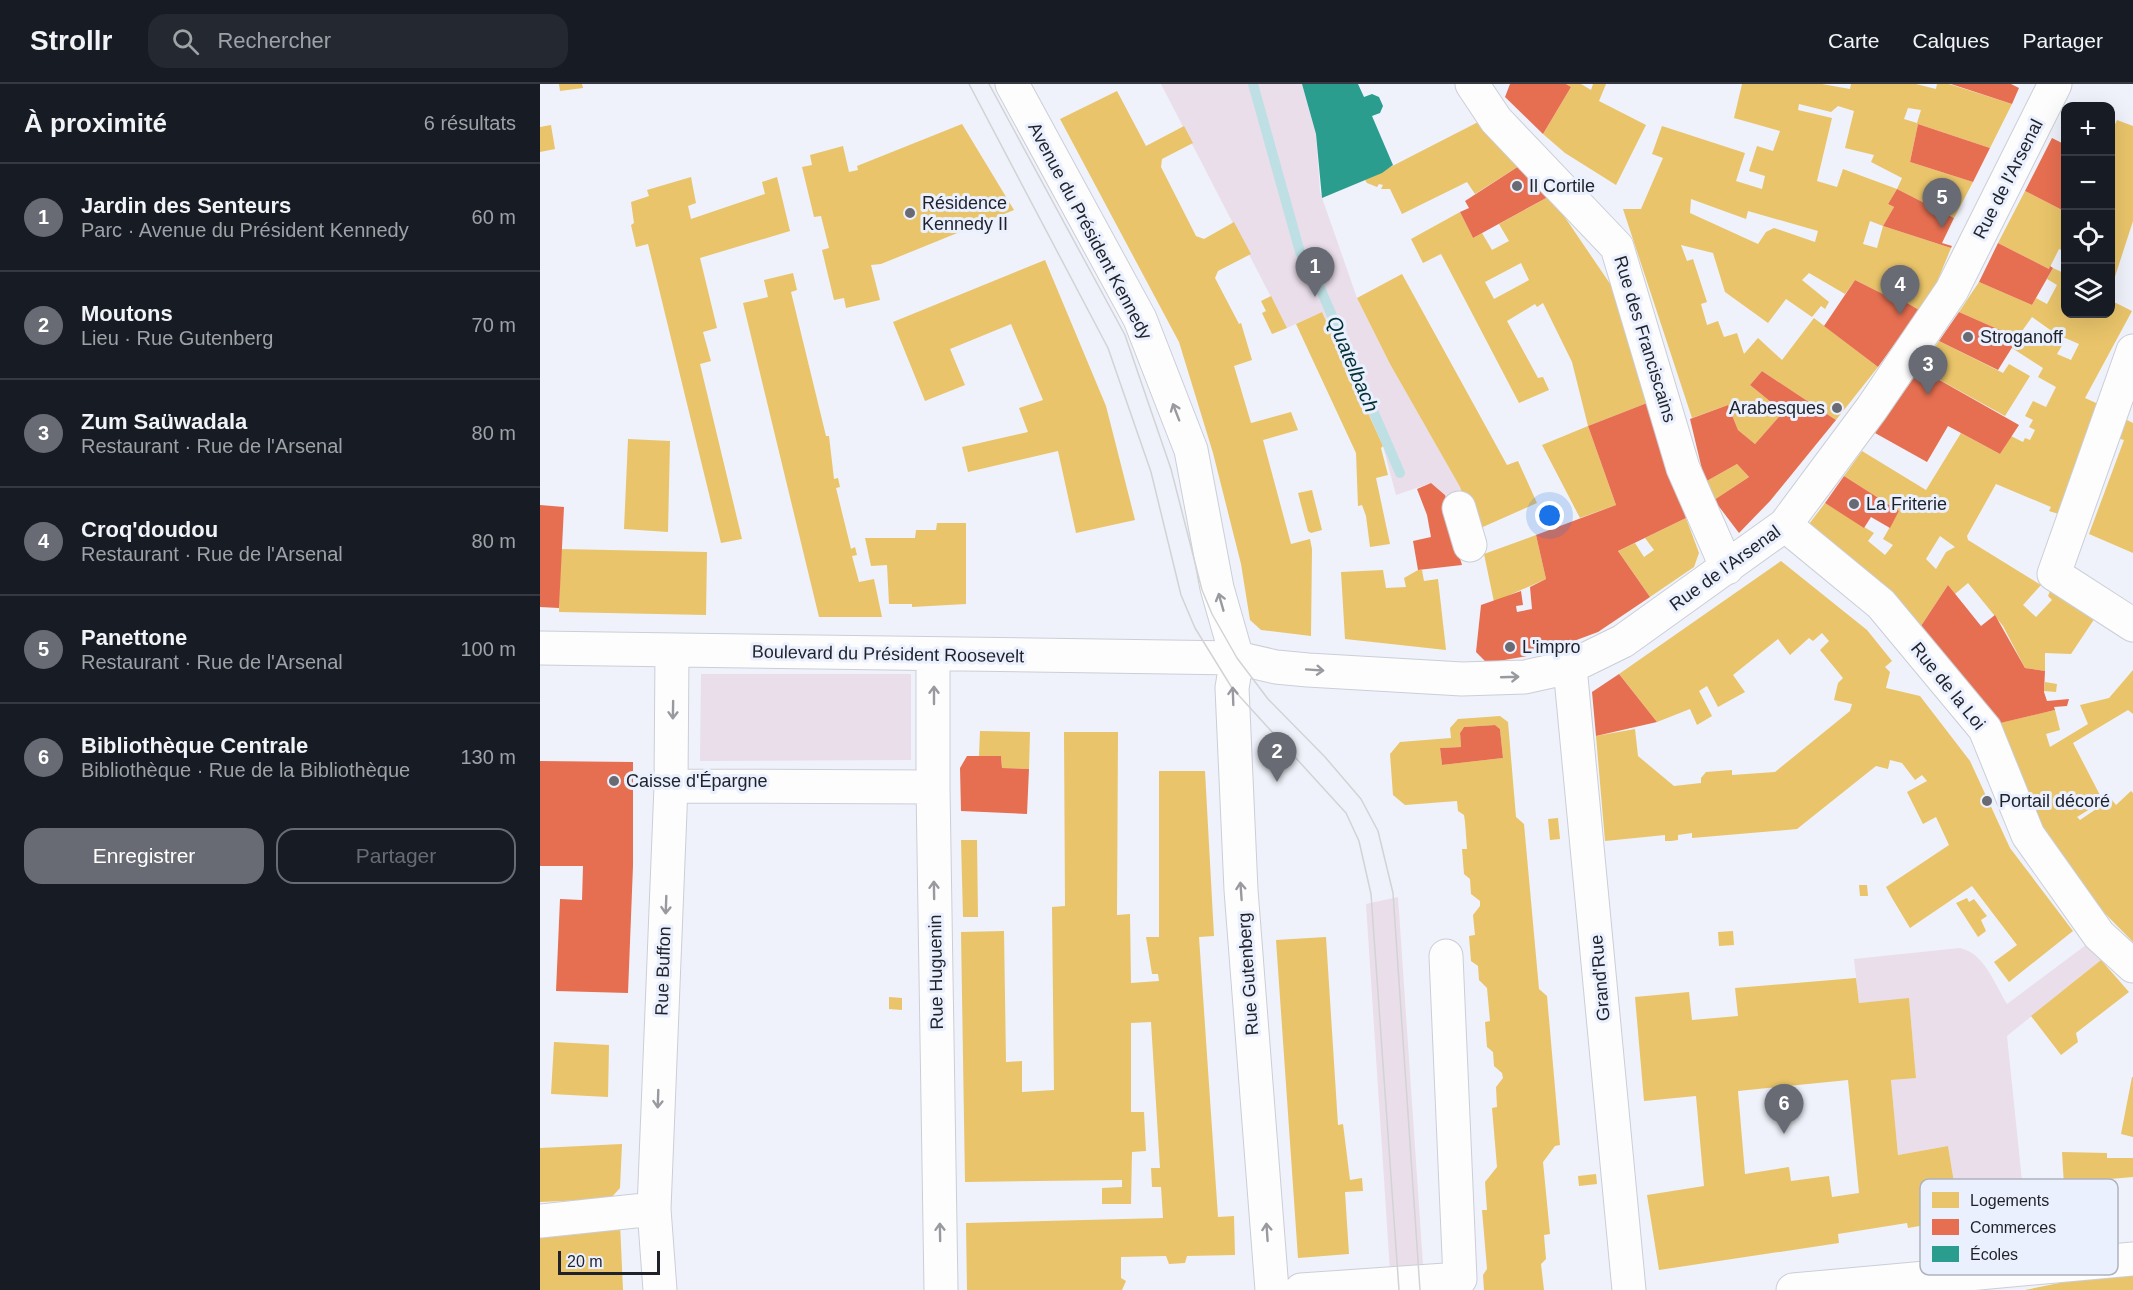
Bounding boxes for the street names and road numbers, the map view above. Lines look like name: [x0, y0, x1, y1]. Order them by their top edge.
street label: Rue de l'Arsenal: [1969, 116, 2047, 242]
street label: Avenue du Président Kennedy: [1024, 119, 1156, 343]
street label: Rue des Franciscains: [1610, 253, 1680, 425]
street label: Rue de l'Arsenal: [1666, 521, 1784, 615]
street label: Rue de la Loi: [1907, 638, 1989, 734]
street label: Boulevard du Président Roosevelt: [752, 642, 1024, 666]
street label: Rue Gutenberg: [1234, 912, 1262, 1036]
street label: Rue Huguenin: [925, 914, 947, 1030]
street label: Rue Buffon: [651, 926, 675, 1016]
street label: Grand'Rue: [1586, 934, 1614, 1022]

